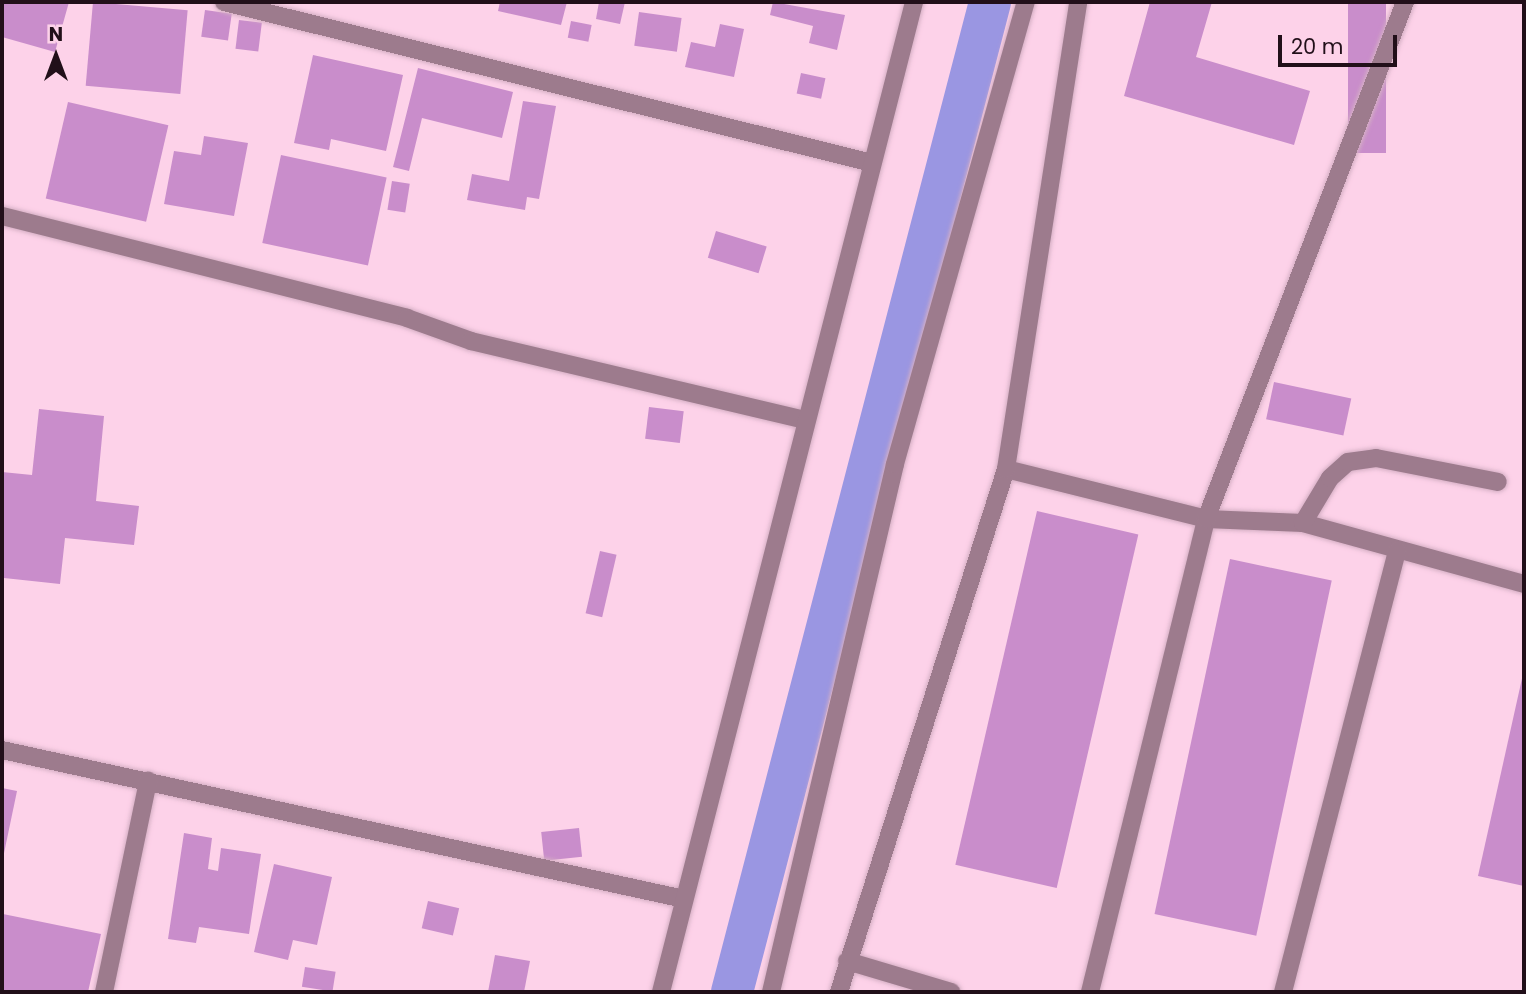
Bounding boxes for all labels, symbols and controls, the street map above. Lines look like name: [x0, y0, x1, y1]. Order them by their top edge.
north arrow: [21, 21, 91, 91]
text: N: [49, 21, 63, 48]
scale bar: [1281, 21, 1400, 65]
text: 20 m: [1291, 32, 1344, 61]

